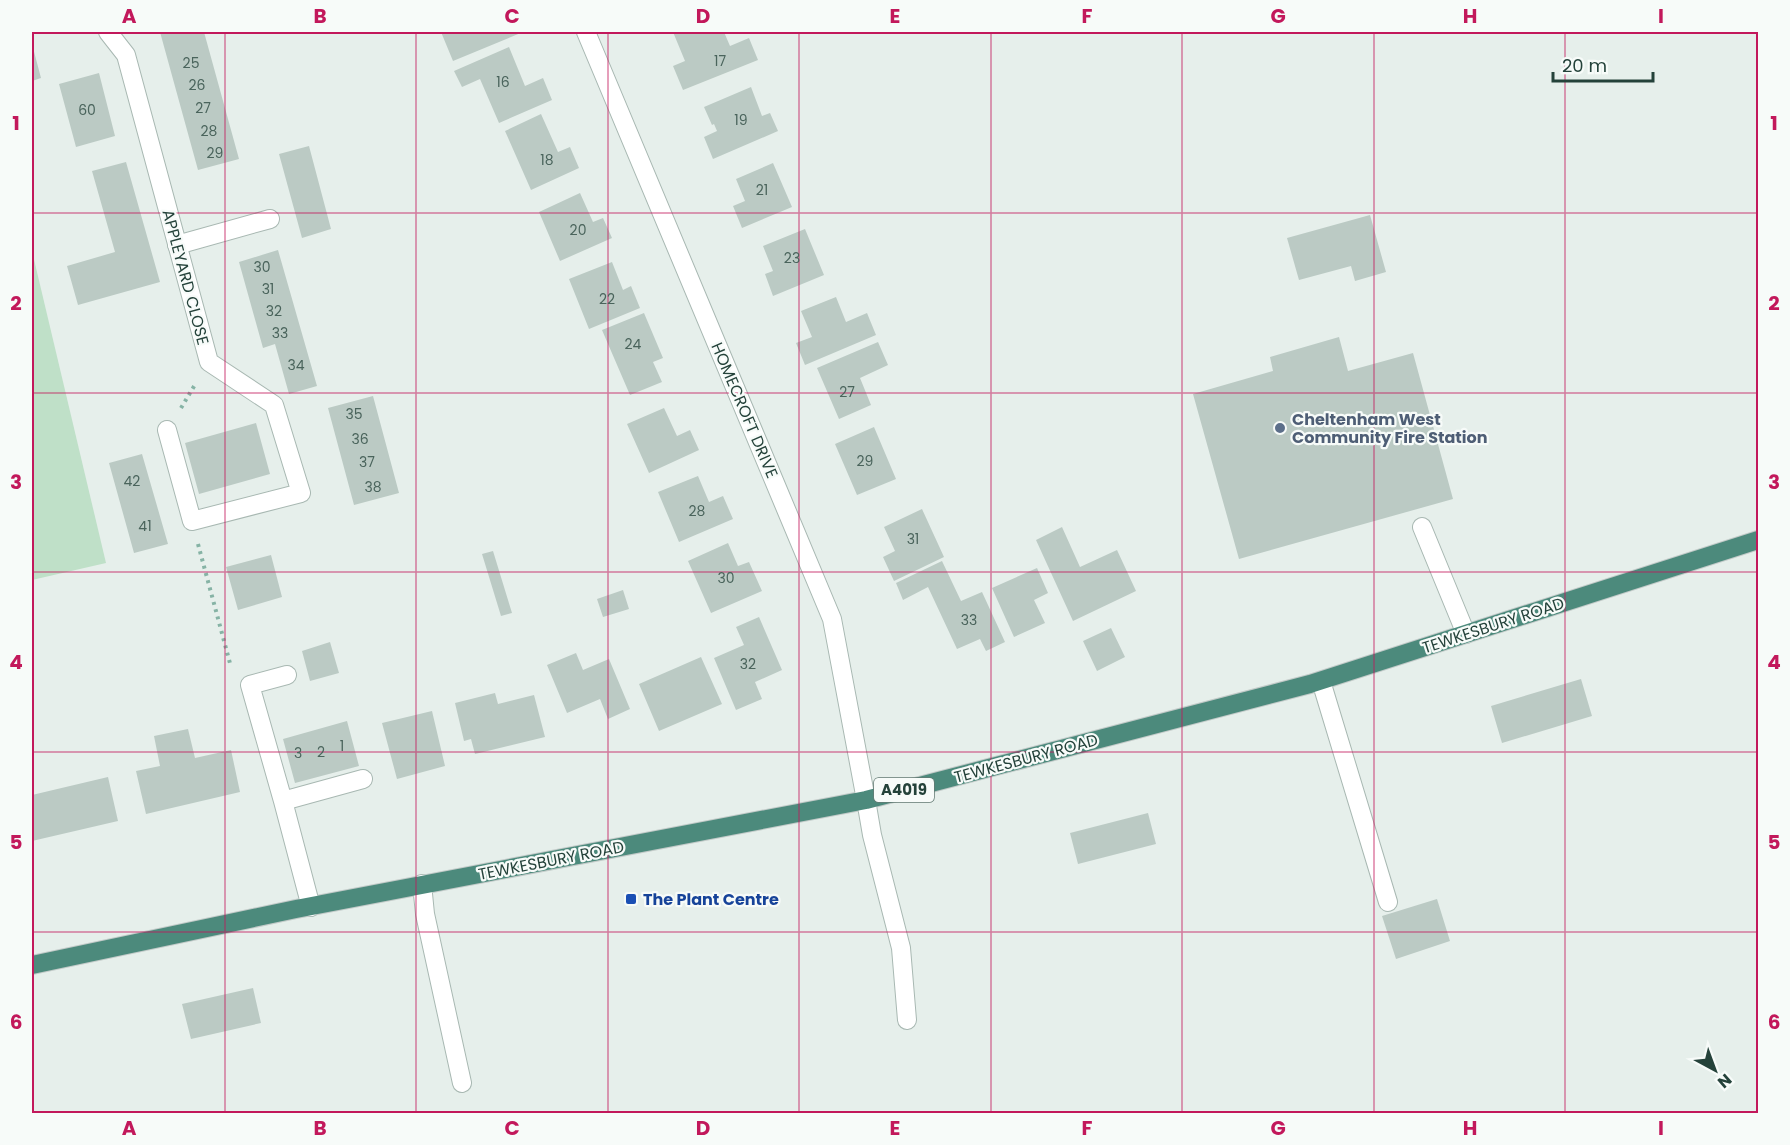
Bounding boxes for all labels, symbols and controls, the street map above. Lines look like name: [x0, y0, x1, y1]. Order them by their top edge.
text: A: [122, 2, 137, 30]
text: B: [313, 2, 327, 30]
text: C: [504, 2, 520, 30]
text: D: [696, 2, 710, 30]
text: E: [890, 2, 900, 30]
text: F: [1082, 2, 1093, 30]
text: G: [1270, 2, 1286, 30]
text: H: [1463, 2, 1477, 30]
text: I: [1658, 2, 1664, 30]
scale bar: [1553, 45, 1654, 83]
house number: 17: [714, 51, 726, 71]
house number: 25: [183, 53, 199, 73]
text: 20 m: [1562, 53, 1607, 78]
house number: 16: [496, 72, 510, 92]
house number: 26: [189, 75, 206, 95]
house number: 27: [195, 98, 211, 118]
house number: 60: [78, 100, 96, 120]
text: 1: [12, 109, 20, 137]
text: 1: [1770, 109, 1778, 137]
house number: 19: [734, 110, 748, 130]
house number: 28: [201, 121, 218, 141]
house number: 29: [207, 143, 223, 163]
house number: 18: [540, 150, 554, 170]
house number: 21: [756, 180, 768, 200]
street label: APPLEYARD CLOSE: [156, 207, 215, 347]
house number: 20: [570, 220, 586, 240]
house number: 23: [784, 248, 800, 268]
house number: 30: [253, 257, 271, 277]
house number: 31: [262, 279, 274, 299]
text: 2: [10, 289, 22, 317]
house number: 22: [599, 289, 615, 309]
text: 2: [1768, 289, 1780, 317]
house number: 32: [266, 301, 282, 321]
house number: 33: [272, 323, 288, 343]
house number: 24: [625, 334, 642, 354]
street label: HOMECROFT DRIVE: [706, 339, 784, 482]
house number: 34: [287, 355, 305, 375]
house number: 27: [839, 382, 855, 402]
house number: 35: [345, 404, 363, 424]
place label: Cheltenham West Community Fire Station: [1292, 408, 1488, 449]
marker: Cheltenham West Community Fire Station: [1273, 421, 1287, 435]
house number: 36: [351, 429, 369, 449]
house number: 29: [857, 451, 873, 471]
house number: 37: [359, 452, 375, 472]
text: 3: [10, 468, 22, 496]
text: 3: [1768, 468, 1780, 496]
house number: 42: [124, 471, 140, 491]
house number: 38: [364, 477, 382, 497]
house number: 28: [689, 501, 706, 521]
house number: 41: [138, 516, 152, 536]
house number: 31: [907, 529, 919, 549]
house number: 30: [717, 568, 735, 588]
street label: TEWKESBURY ROAD: [1419, 592, 1567, 659]
house number: 33: [961, 610, 977, 630]
text: 4: [9, 648, 23, 676]
text: 4: [1767, 648, 1781, 676]
house number: 32: [740, 654, 756, 674]
street label: TEWKESBURY ROAD: [952, 728, 1101, 789]
house number: 1: [340, 736, 344, 756]
house number: 2: [317, 742, 325, 762]
house number: 3: [294, 743, 302, 763]
road number: A4019: [874, 778, 934, 802]
text: 5: [10, 828, 23, 856]
text: 5: [1768, 828, 1781, 856]
street label: TEWKESBURY ROAD: [476, 835, 626, 886]
place label: The Plant Centre: [643, 888, 779, 911]
marker: The Plant Centre: [624, 892, 638, 906]
text: 6: [10, 1008, 22, 1036]
text: 6: [1768, 1008, 1780, 1036]
north arrow: [1685, 1040, 1745, 1100]
text: N: [1712, 1068, 1737, 1094]
text: A: [122, 1114, 137, 1142]
text: B: [313, 1114, 327, 1142]
text: C: [504, 1114, 520, 1142]
text: D: [696, 1114, 710, 1142]
text: E: [890, 1114, 900, 1142]
text: F: [1082, 1114, 1093, 1142]
text: G: [1270, 1114, 1286, 1142]
text: H: [1463, 1114, 1477, 1142]
text: I: [1658, 1114, 1664, 1142]

